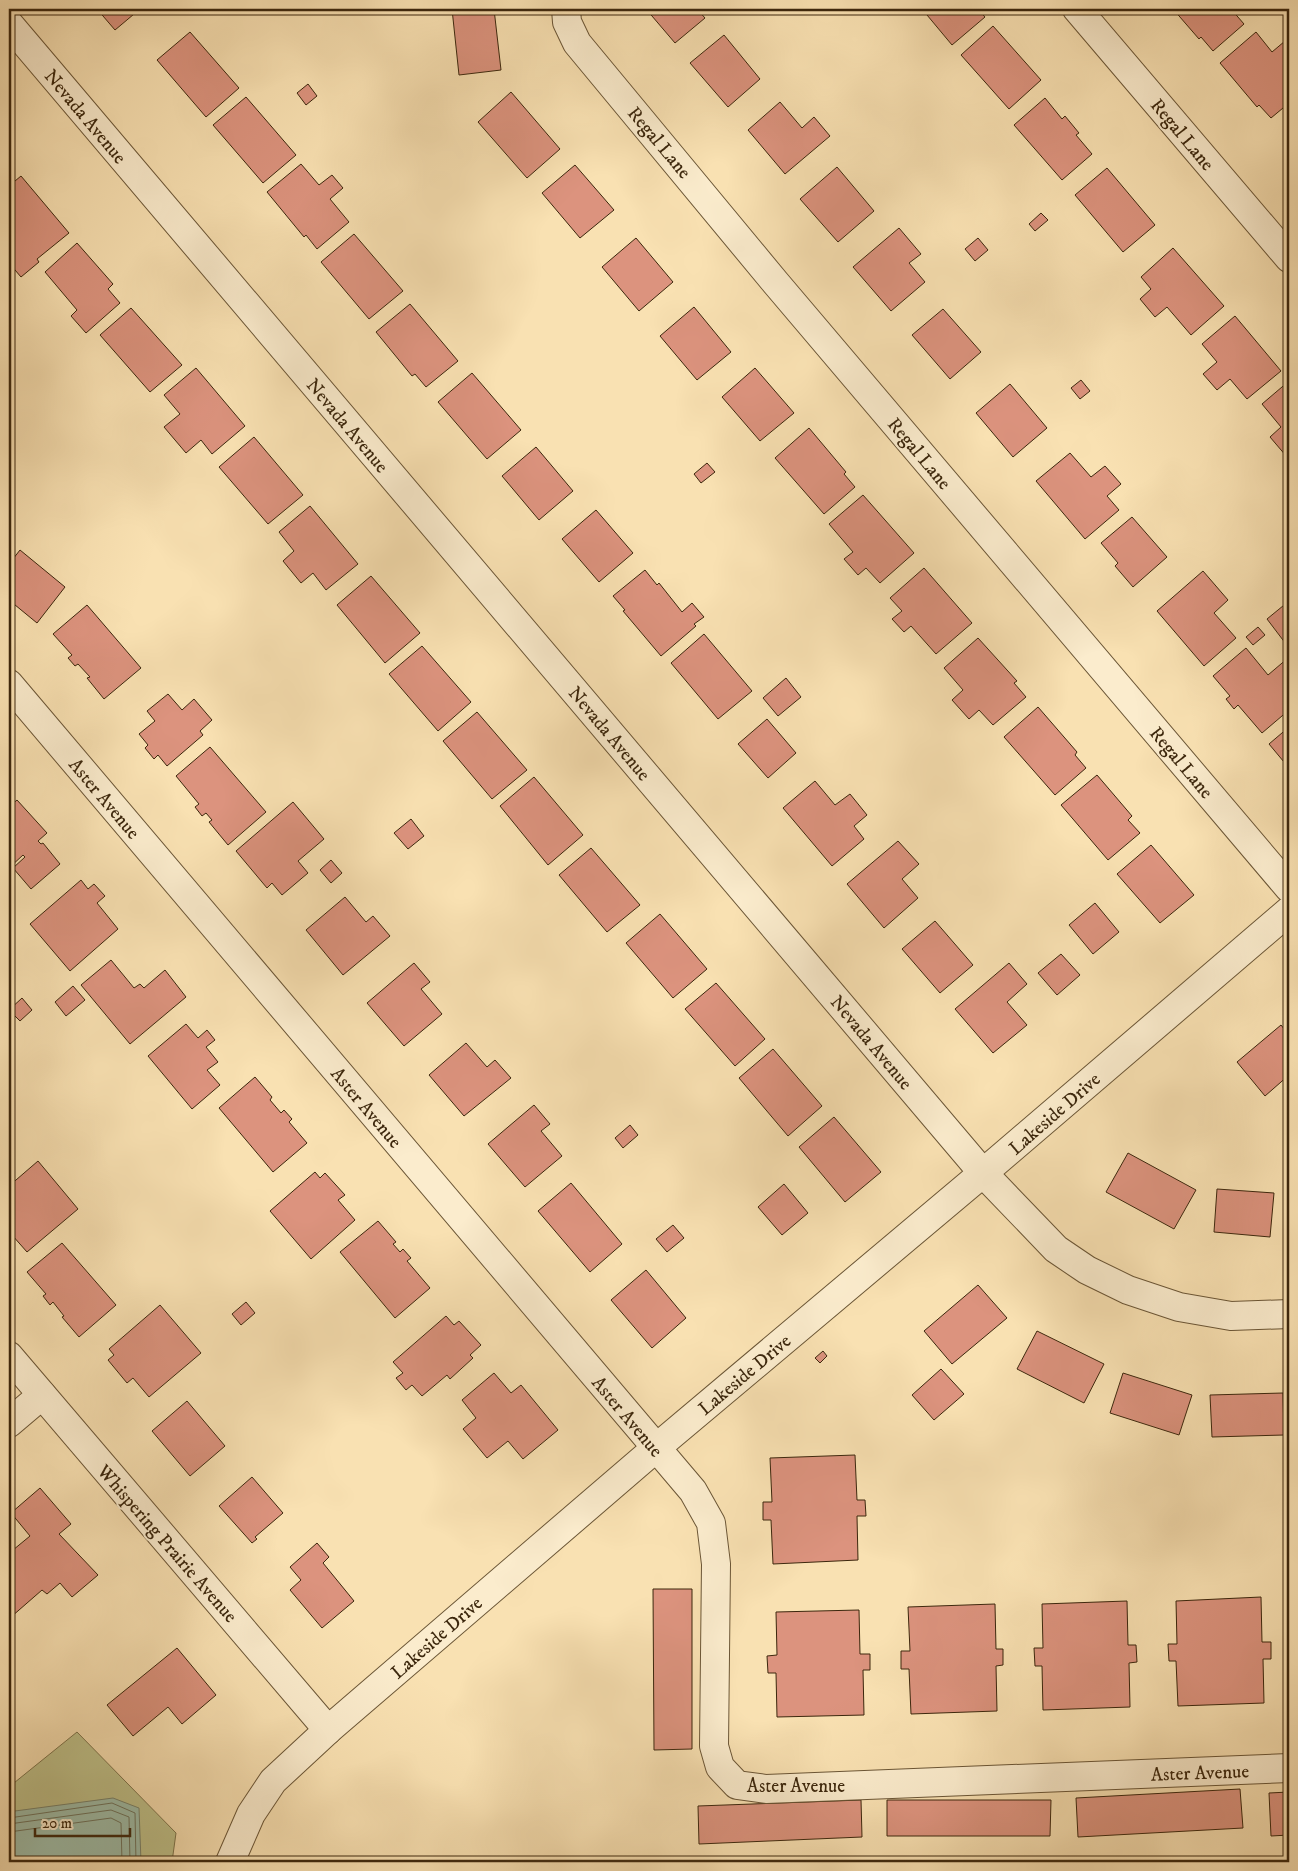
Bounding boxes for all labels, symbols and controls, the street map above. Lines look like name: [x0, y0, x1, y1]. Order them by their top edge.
street label: Nevada Avenue: [39, 65, 131, 169]
street label: Regal Lane: [1145, 94, 1219, 176]
street label: Regal Lane: [622, 102, 696, 184]
street label: Nevada Avenue: [301, 374, 393, 478]
street label: Regal Lane: [882, 413, 956, 495]
street label: Nevada Avenue: [563, 682, 655, 786]
street label: Regal Lane: [1144, 722, 1218, 804]
street label: Aster Avenue: [63, 754, 144, 844]
street label: Nevada Avenue: [825, 991, 917, 1095]
street label: Aster Avenue: [325, 1063, 406, 1153]
street label: Lakeside Drive: [1004, 1068, 1106, 1160]
street label: Lakeside Drive: [694, 1330, 796, 1421]
street label: Aster Avenue: [586, 1372, 667, 1462]
street label: Whispering Prairie Avenue: [91, 1460, 242, 1628]
street label: Lakeside Drive: [386, 1592, 488, 1684]
street label: Aster Avenue: [1151, 1760, 1250, 1787]
street label: Aster Avenue: [747, 1775, 845, 1798]
scale bar: [35, 1806, 130, 1838]
text: 20 m: [42, 1814, 72, 1833]

